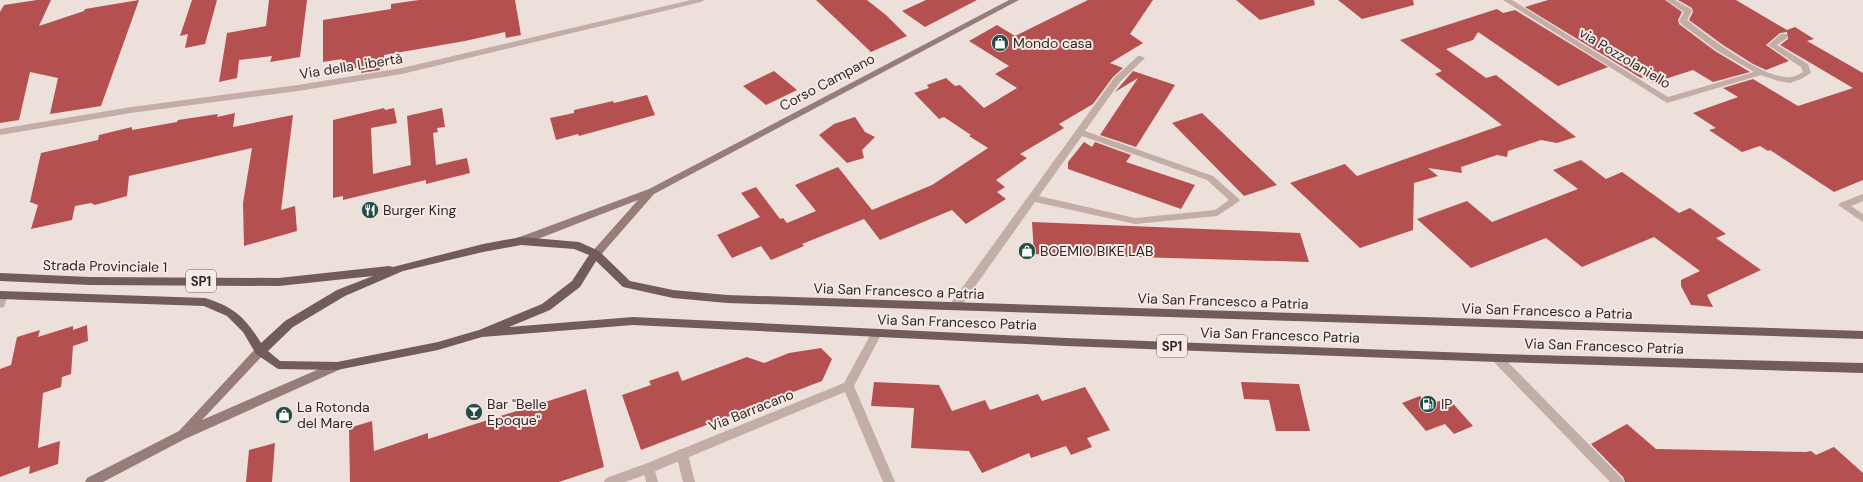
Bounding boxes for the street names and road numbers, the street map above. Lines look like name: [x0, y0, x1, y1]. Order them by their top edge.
street label: via Pozzolaniello: [1576, 24, 1674, 92]
street label: Via della Libertà: [298, 49, 404, 83]
street label: Corso Campano: [776, 49, 878, 115]
street label: Strada Provinciale 1: [43, 256, 167, 276]
road number: SP1: [186, 270, 216, 292]
street label: Via San Francesco a Patria: [813, 279, 985, 303]
street label: Via San Francesco a Patria: [1137, 289, 1309, 313]
street label: Via San Francesco a Patria: [1461, 299, 1633, 323]
street label: Via San Francesco Patria: [877, 310, 1037, 334]
street label: Via San Francesco Patria: [1200, 323, 1360, 347]
street label: Via San Francesco Patria: [1524, 334, 1684, 358]
road number: SP1: [1157, 335, 1187, 357]
street label: Via Barracano: [706, 385, 796, 435]

